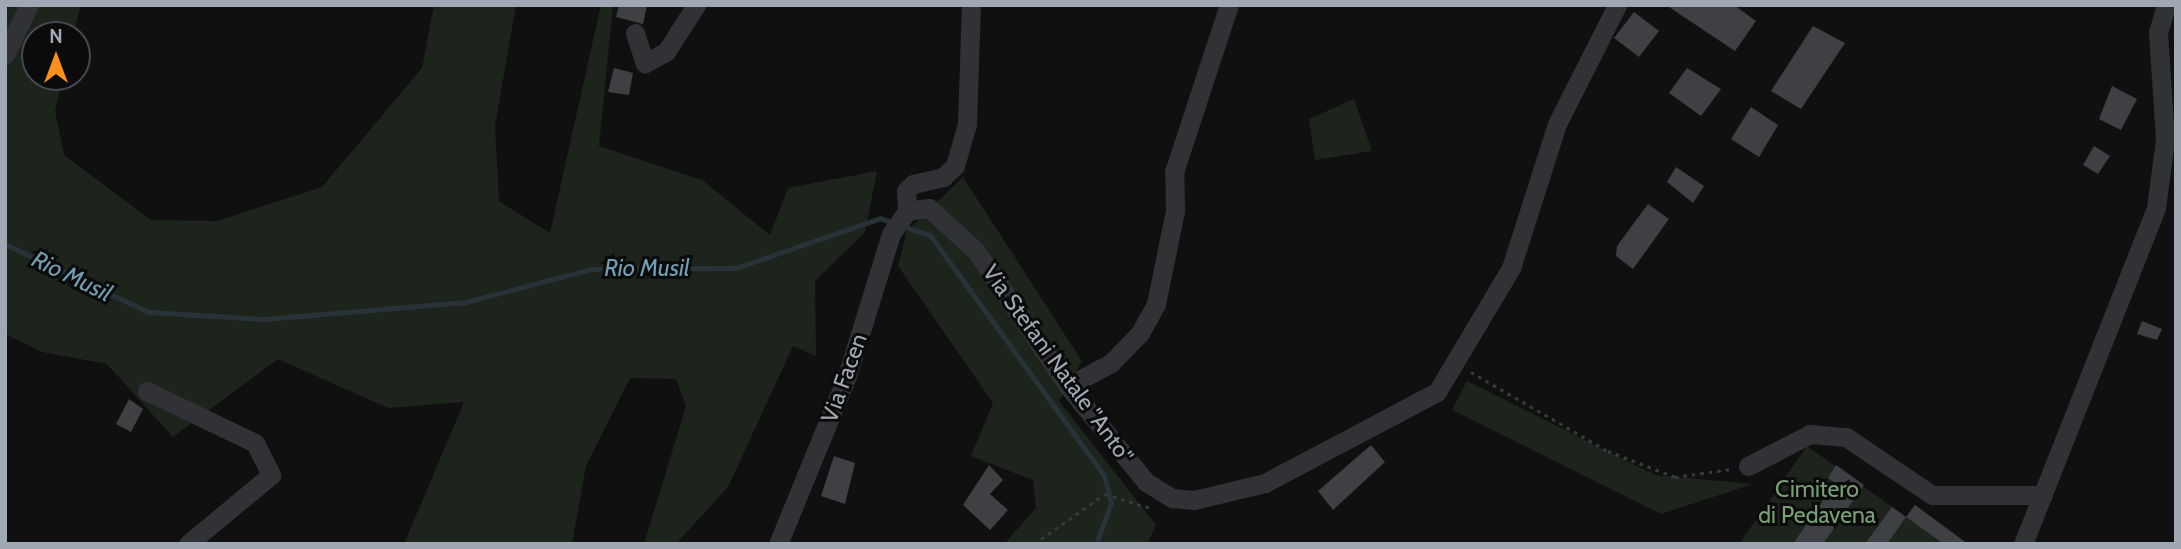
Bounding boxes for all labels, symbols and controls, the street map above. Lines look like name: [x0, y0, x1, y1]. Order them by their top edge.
north arrow: [21, 21, 91, 91]
text: N: [49, 25, 63, 48]
water label: Rio Musil: [27, 244, 117, 308]
water label: Rio Musil: [604, 254, 690, 282]
street label: Via Stefani Natale "Anto": [977, 259, 1139, 469]
street label: Via Facen: [815, 330, 873, 426]
park label: Cimitero di Pedavena: [1758, 475, 1876, 529]

